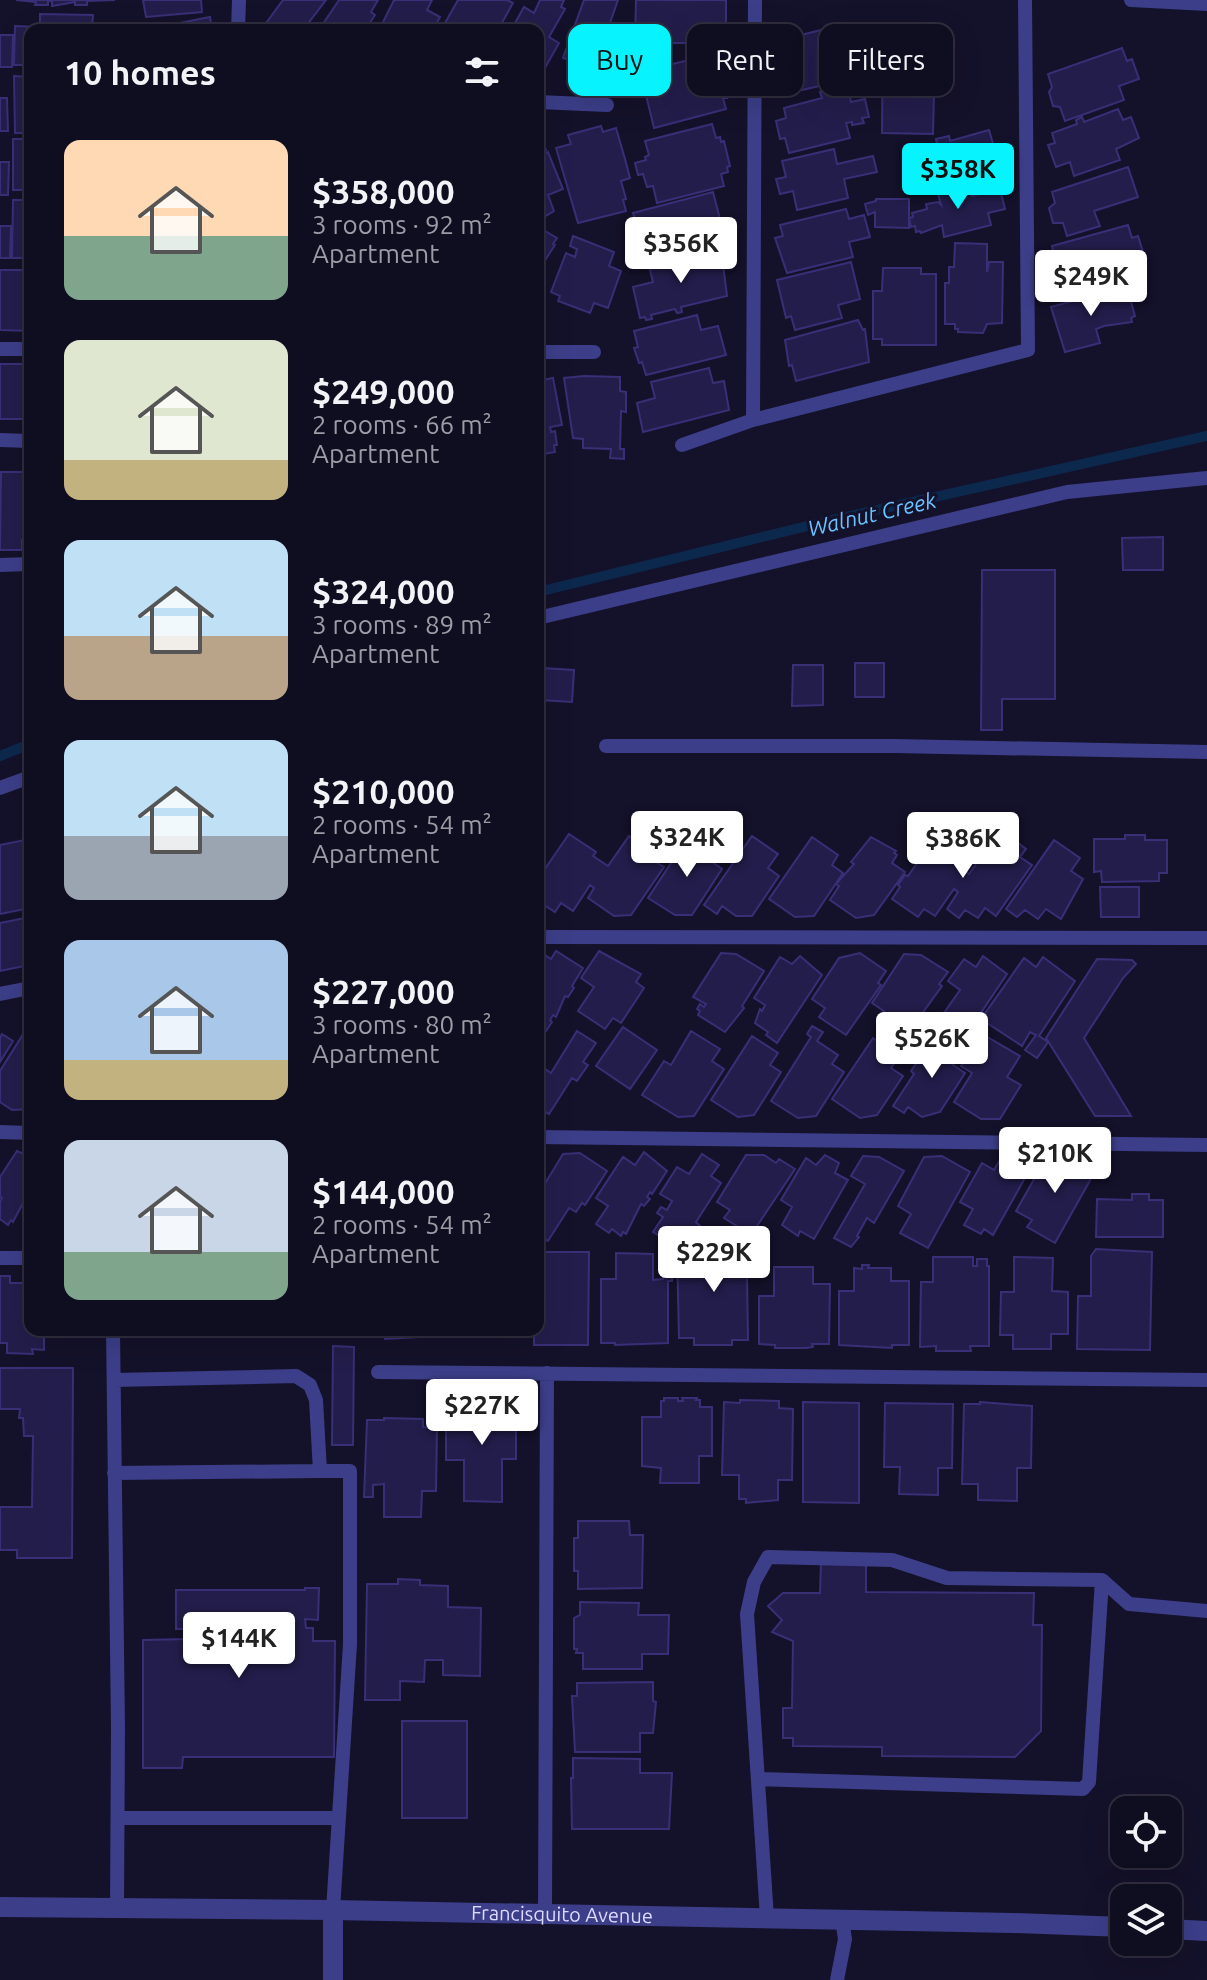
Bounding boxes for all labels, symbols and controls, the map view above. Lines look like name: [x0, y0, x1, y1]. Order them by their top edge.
chip: Buy: [568, 24, 671, 96]
chip: Rent: [687, 24, 803, 96]
chip: Filters: [819, 24, 953, 96]
icon: filters: [460, 50, 504, 94]
text: 10 homes: [64, 53, 216, 91]
pin: $358K: [902, 143, 1014, 211]
text: $358K: [920, 154, 996, 183]
icon: home: [128, 172, 224, 268]
text: $358,000: [312, 172, 455, 210]
text: 3 rooms · 92 m²: [312, 210, 492, 239]
pin: $356K: [625, 217, 737, 285]
text: $356K: [643, 228, 719, 257]
text: Apartment: [312, 239, 439, 268]
pin: $249K: [1035, 250, 1147, 318]
text: $249K: [1053, 261, 1129, 290]
icon: home: [128, 372, 224, 468]
text: $249,000: [312, 372, 455, 410]
text: 2 rooms · 66 m²: [312, 410, 492, 439]
text: Apartment: [312, 439, 439, 468]
water label: Walnut Creek: [805, 486, 939, 540]
icon: home: [128, 572, 224, 668]
text: $324,000: [312, 572, 455, 610]
text: 3 rooms · 89 m²: [312, 610, 492, 639]
text: Apartment: [312, 639, 439, 668]
icon: home: [128, 772, 224, 868]
text: $210,000: [312, 772, 455, 810]
text: 2 rooms · 54 m²: [312, 810, 492, 839]
pin: $324K: [631, 811, 743, 879]
pin: $386K: [907, 812, 1019, 880]
text: $324K: [649, 822, 725, 851]
text: $386K: [925, 823, 1001, 852]
text: Apartment: [312, 839, 439, 868]
icon: home: [128, 972, 224, 1068]
text: $227,000: [312, 972, 455, 1010]
text: 3 rooms · 80 m²: [312, 1010, 492, 1039]
pin: $526K: [876, 1012, 988, 1080]
text: $526K: [894, 1023, 970, 1052]
text: Apartment: [312, 1039, 439, 1068]
pin: $210K: [999, 1127, 1111, 1195]
text: $210K: [1017, 1138, 1093, 1167]
icon: home: [128, 1172, 224, 1268]
text: $144,000: [312, 1172, 455, 1210]
text: 2 rooms · 54 m²: [312, 1210, 492, 1239]
pin: $229K: [658, 1226, 770, 1294]
text: $229K: [676, 1237, 752, 1266]
text: Apartment: [312, 1239, 439, 1268]
pin: $227K: [426, 1379, 538, 1447]
text: $227K: [444, 1390, 520, 1419]
pin: $144K: [183, 1612, 295, 1680]
text: $144K: [201, 1623, 277, 1652]
map controls: [1110, 1796, 1182, 1956]
button: locate: [1110, 1796, 1182, 1868]
button: layers: [1110, 1884, 1182, 1956]
street label: Francisquito Avenue: [471, 1901, 653, 1927]

